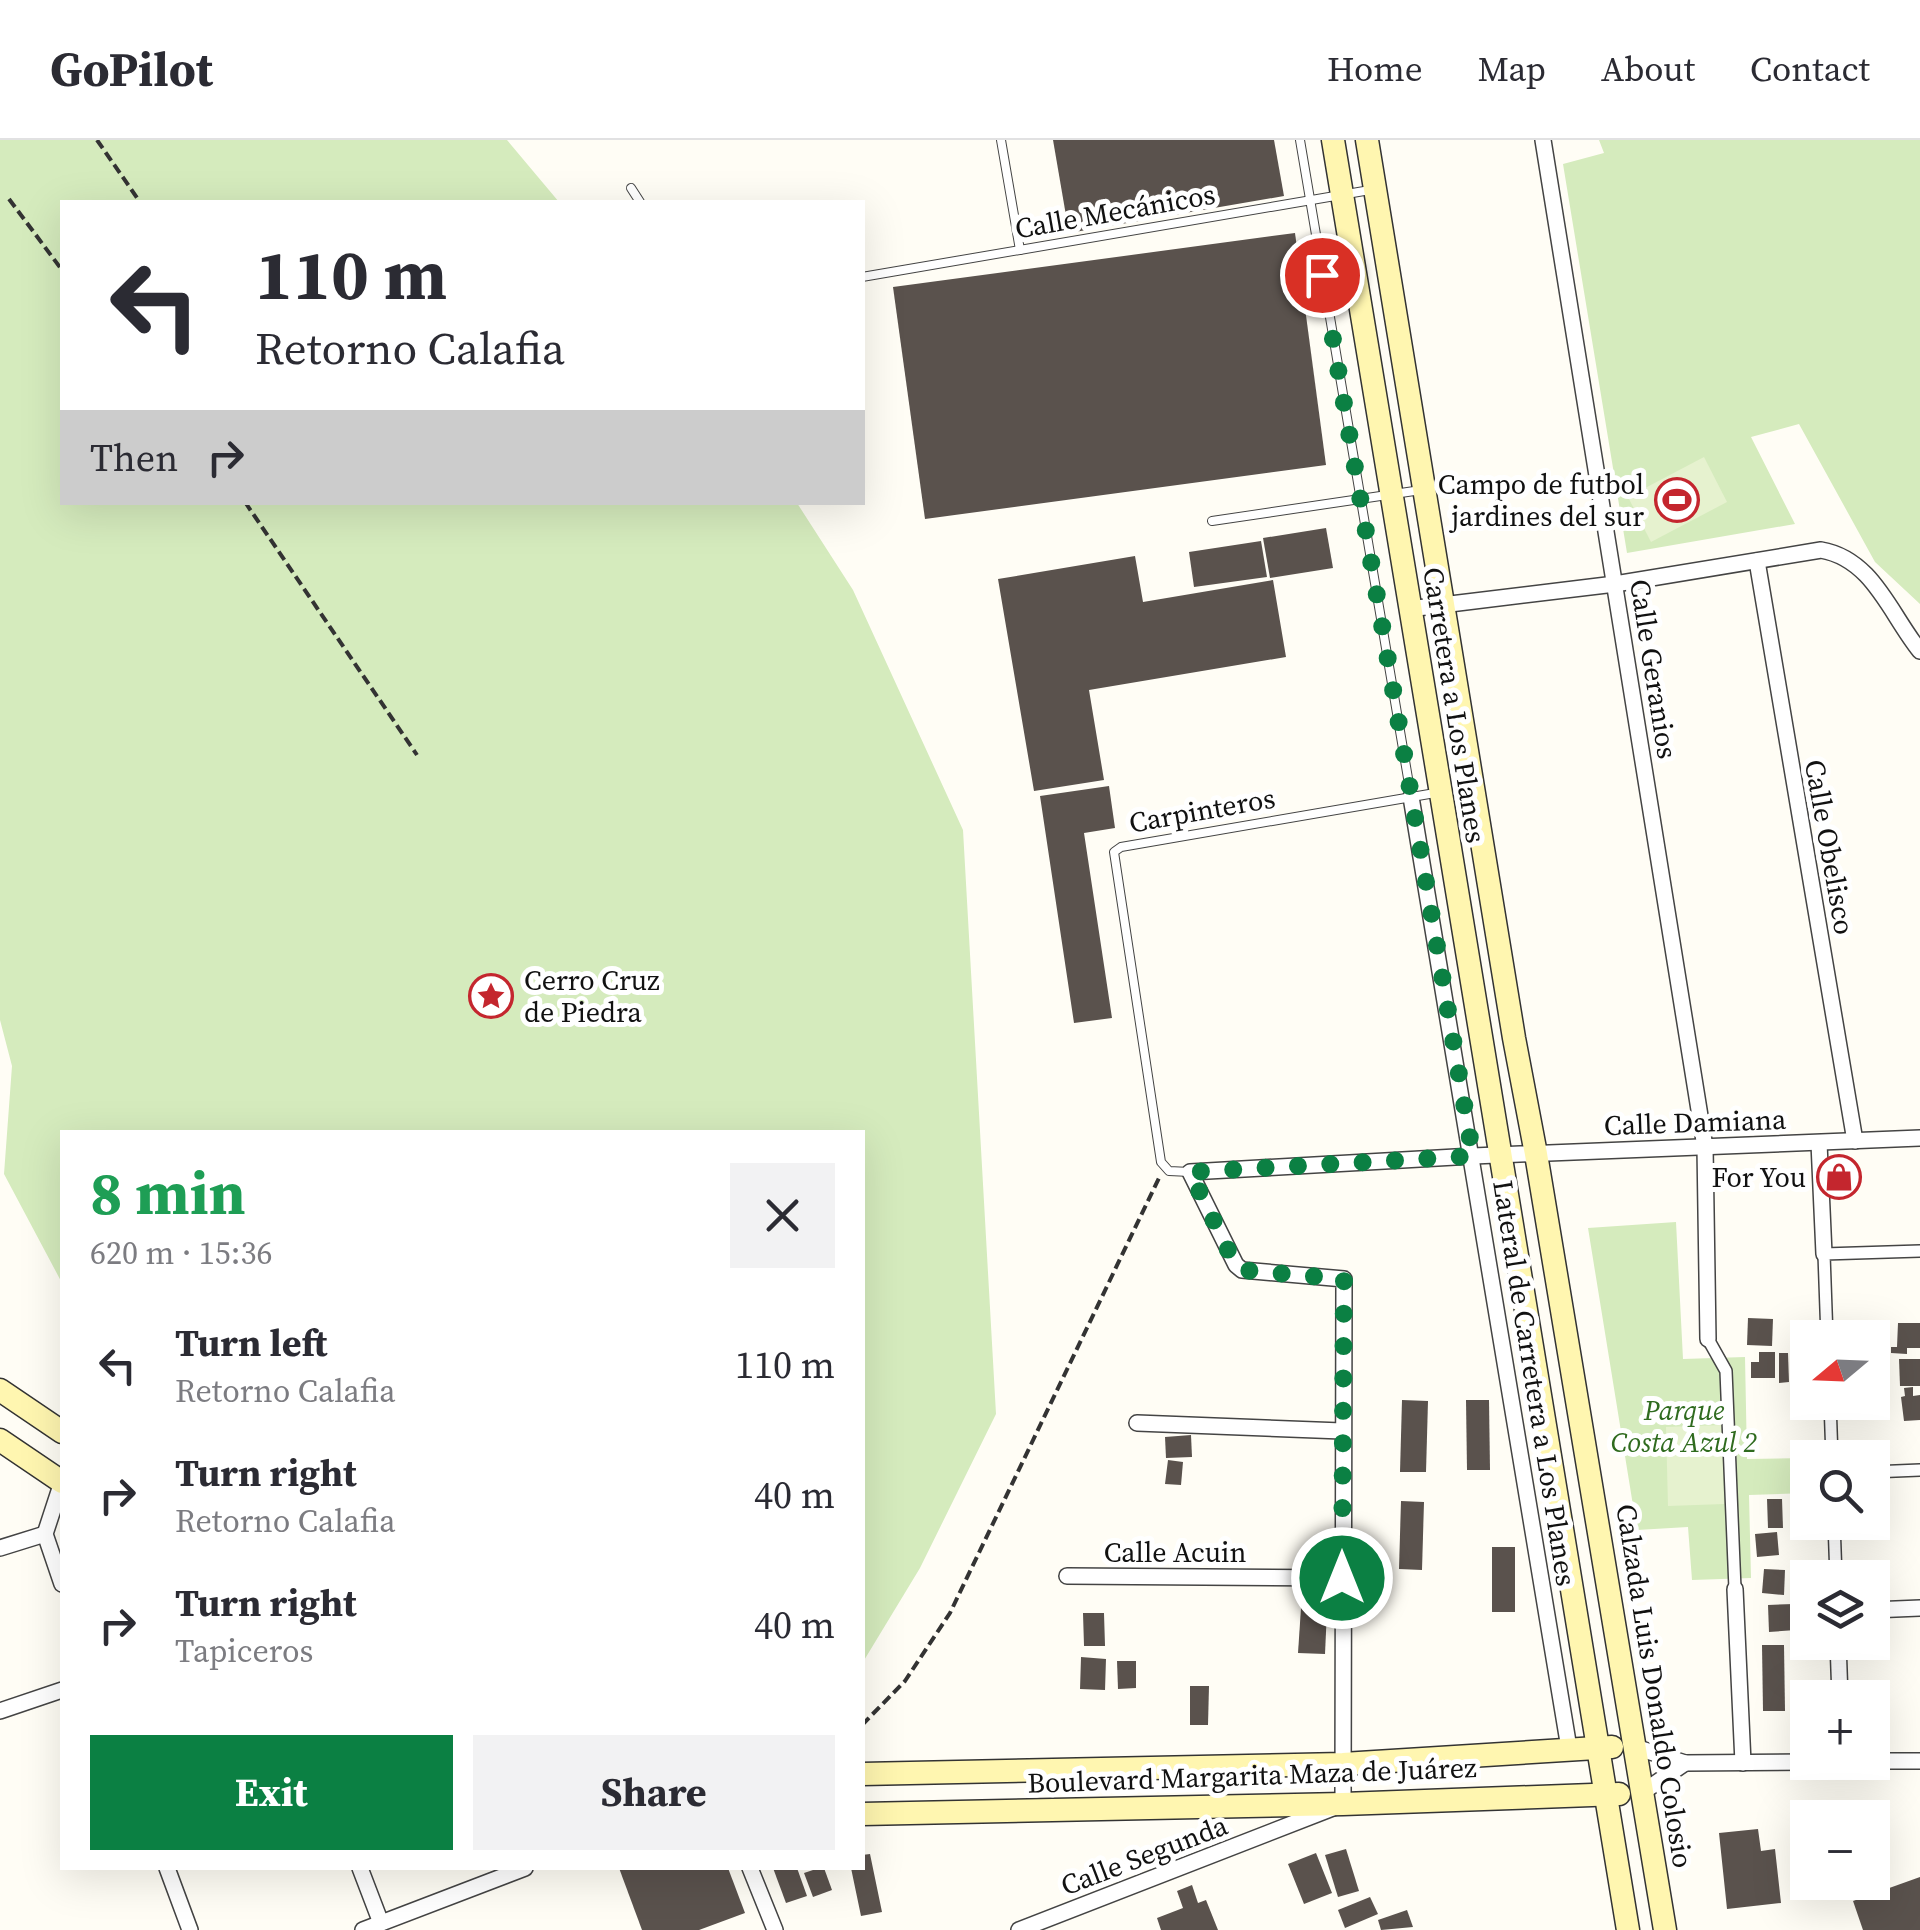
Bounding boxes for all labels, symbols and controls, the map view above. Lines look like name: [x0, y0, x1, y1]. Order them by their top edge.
text: GoPilot: [50, 36, 213, 102]
text: Home: [1327, 45, 1423, 93]
text: Map: [1478, 45, 1546, 93]
text: About: [1601, 45, 1695, 93]
text: Contact: [1750, 45, 1870, 93]
street label: Calle Mecánicos: [1012, 175, 1218, 247]
text: 110 m: [255, 226, 447, 322]
pin: [1280, 233, 1365, 318]
icon: left: [90, 240, 220, 370]
icon: arrive: [1295, 248, 1350, 303]
text: Retorno Calafia: [255, 317, 565, 379]
icon: right: [198, 430, 253, 485]
text: Then: [90, 432, 178, 484]
place label: Campo de futbol jardines del sur: [1438, 465, 1644, 535]
sports icon: Campo de futbol jardines del sur: [1654, 477, 1700, 523]
street label: Carretera a Los Planes: [1414, 564, 1496, 846]
street label: Calle Geranios: [1621, 577, 1687, 761]
street label: Calle Obelisco: [1796, 756, 1864, 938]
street label: Carpinteros: [1126, 778, 1278, 842]
place label: Cerro Cruz de Piedra: [524, 961, 660, 1031]
place icon: Cerro Cruz de Piedra: [468, 973, 514, 1019]
street label: Calle Damiana: [1603, 1100, 1788, 1144]
text: 8 min: [90, 1152, 246, 1234]
shop icon: For You: [1816, 1154, 1862, 1200]
place label: For You: [1711, 1158, 1806, 1196]
button: close: [730, 1163, 835, 1268]
street label: Lateral de Carretera a Los Planes: [1484, 1177, 1586, 1589]
text: 620 m · 15:36: [90, 1231, 272, 1275]
text: Turn left: [175, 1317, 327, 1369]
north arrow: [1790, 1320, 1890, 1420]
map controls: [1790, 1320, 1890, 1900]
icon: left: [90, 1338, 145, 1393]
text: 110 m: [735, 1339, 835, 1391]
text: Retorno Calafia: [175, 1369, 395, 1413]
park label: Parque Costa Azul 2: [1611, 1391, 1757, 1461]
button: search: [1790, 1440, 1890, 1540]
text: Turn right: [175, 1447, 357, 1499]
icon: right: [90, 1468, 145, 1523]
text: 40 m: [754, 1469, 835, 1521]
text: Retorno Calafia: [175, 1499, 395, 1543]
street label: Calzada Luis Donaldo Colosio: [1607, 1501, 1703, 1871]
position arrow: [1290, 1526, 1394, 1630]
street label: Calle Acuin: [1104, 1533, 1246, 1571]
button: layers: [1790, 1560, 1890, 1660]
text: Turn right: [175, 1577, 357, 1629]
icon: right: [90, 1598, 145, 1653]
text: 40 m: [754, 1599, 835, 1651]
text: Tapiceros: [175, 1629, 313, 1673]
button: +: [1790, 1680, 1890, 1780]
button: Exit: [90, 1735, 453, 1850]
button: Share: [473, 1735, 835, 1850]
street label: Boulevard Margarita Maza de Juárez: [1027, 1748, 1477, 1802]
button: −: [1790, 1800, 1890, 1900]
street label: Calle Segunda: [1055, 1806, 1234, 1904]

